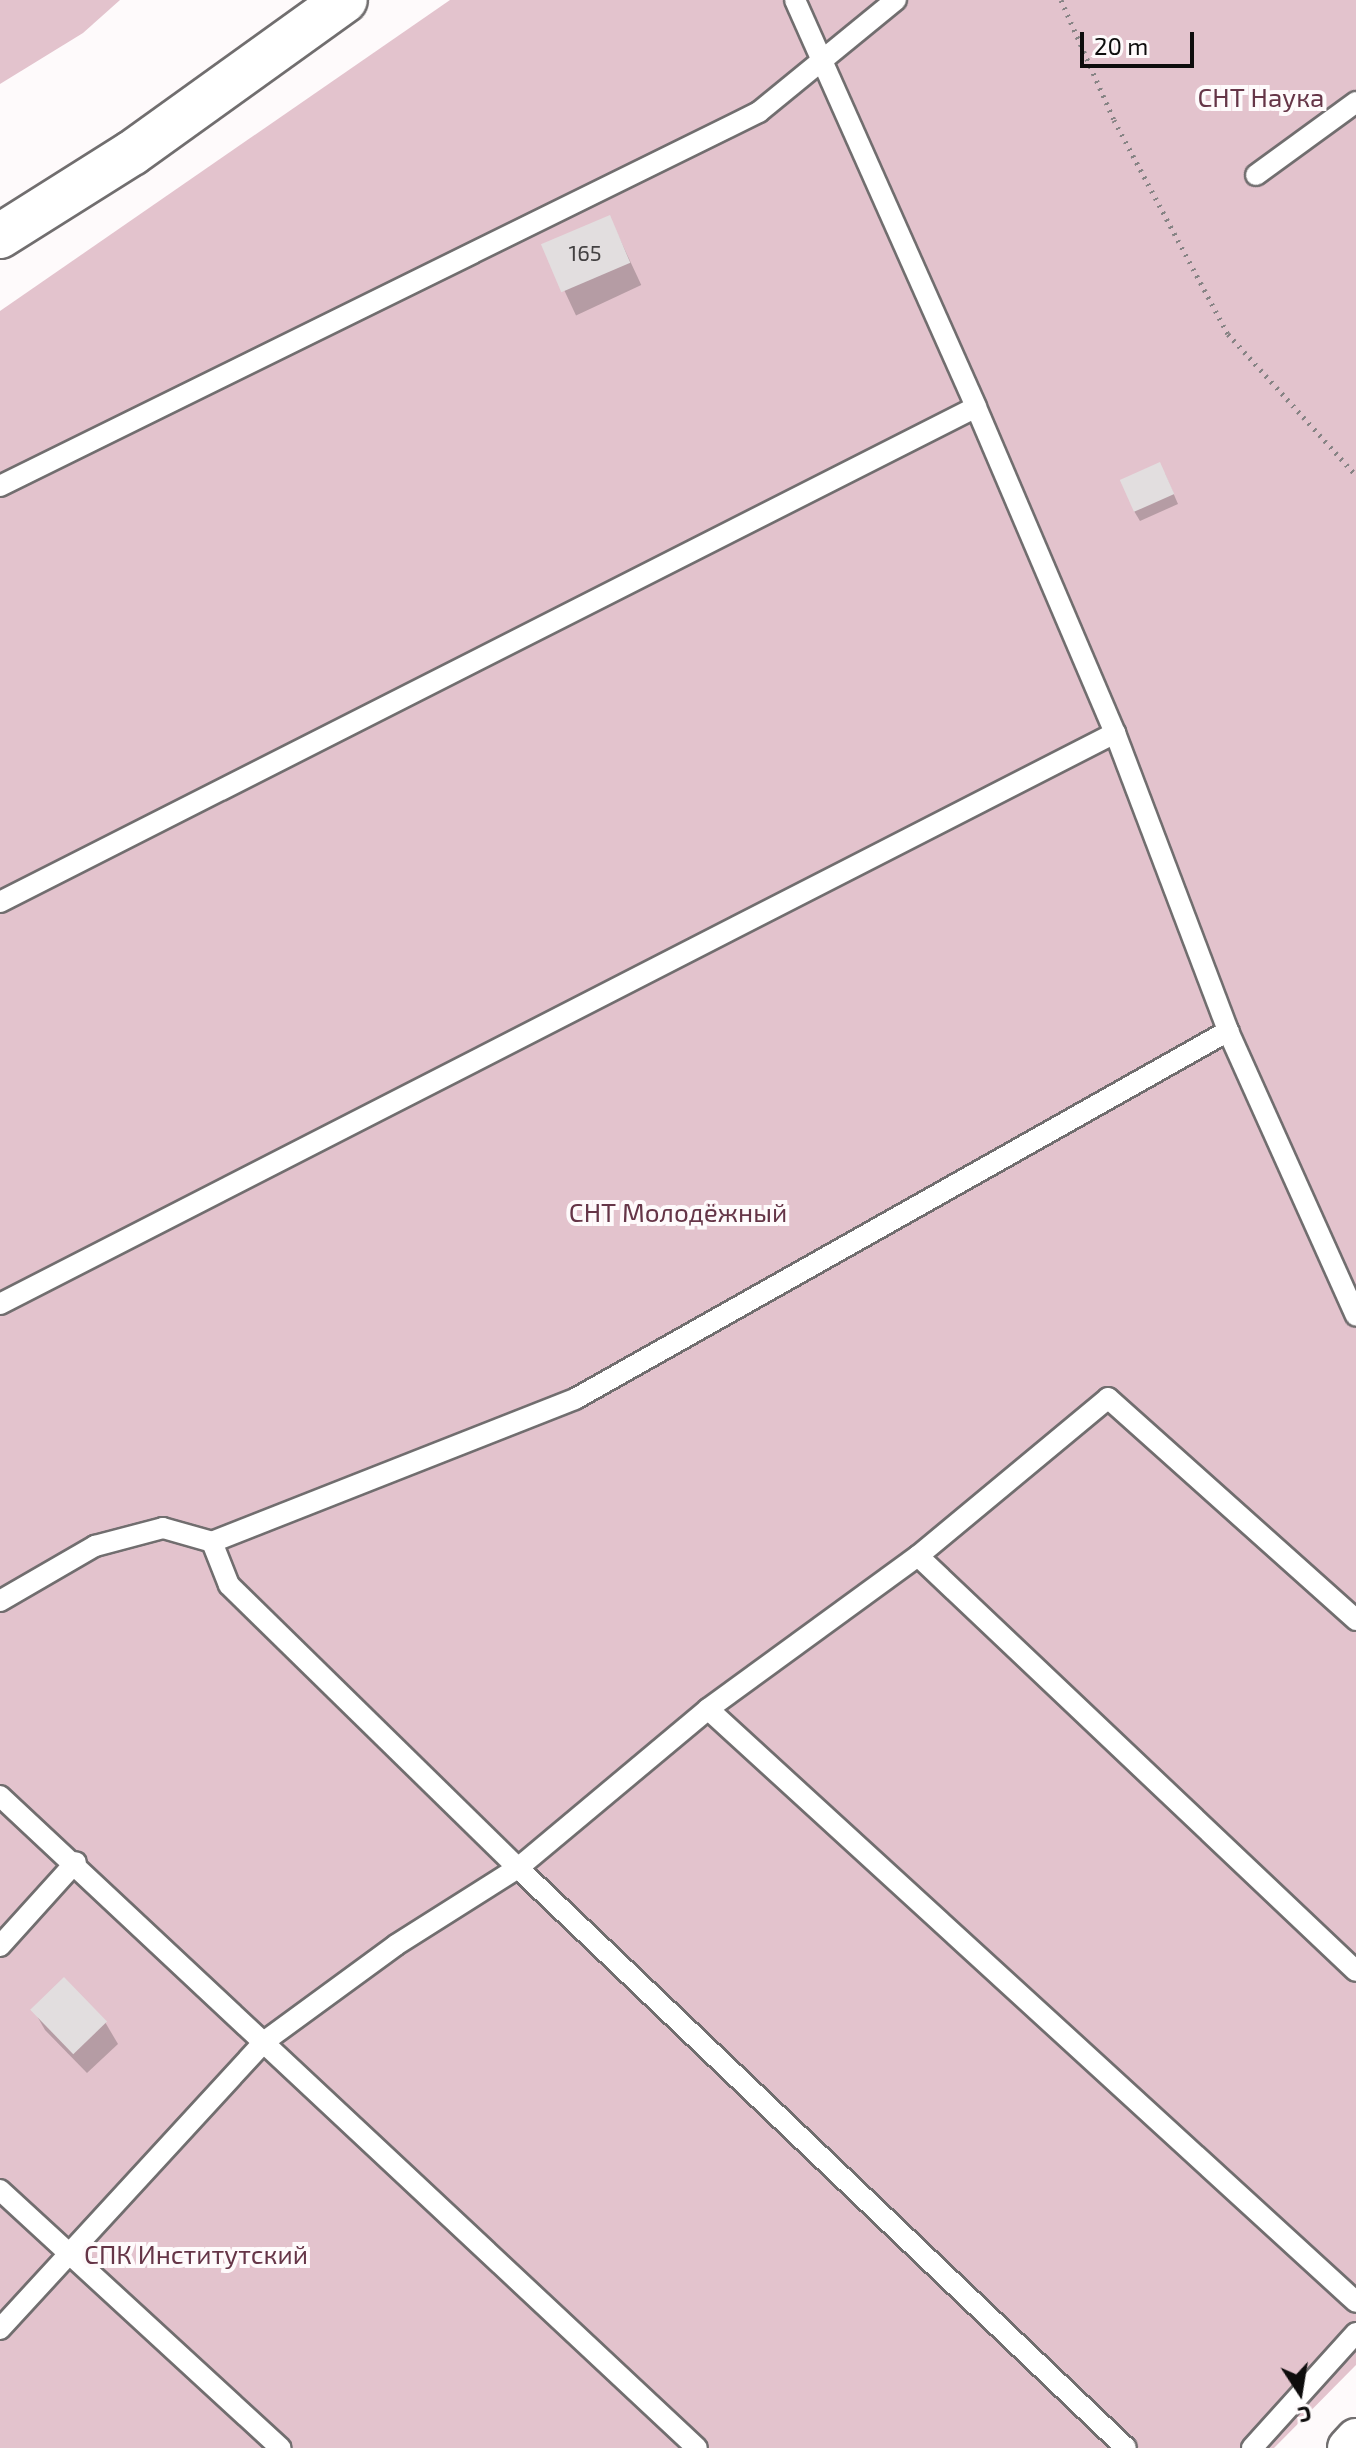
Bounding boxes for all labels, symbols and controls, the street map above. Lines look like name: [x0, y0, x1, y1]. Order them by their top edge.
scale bar: [1084, 16, 1198, 66]
text: 20 m: [1094, 31, 1148, 60]
park label: СНТ Наука: [1198, 81, 1324, 113]
house number: 165: [568, 240, 602, 266]
park label: СНТ Молодёжный: [569, 1196, 787, 1228]
park label: СПК Институтский: [84, 2238, 308, 2270]
north arrow: [1260, 2352, 1340, 2432]
text: С: [1296, 2401, 1314, 2430]

